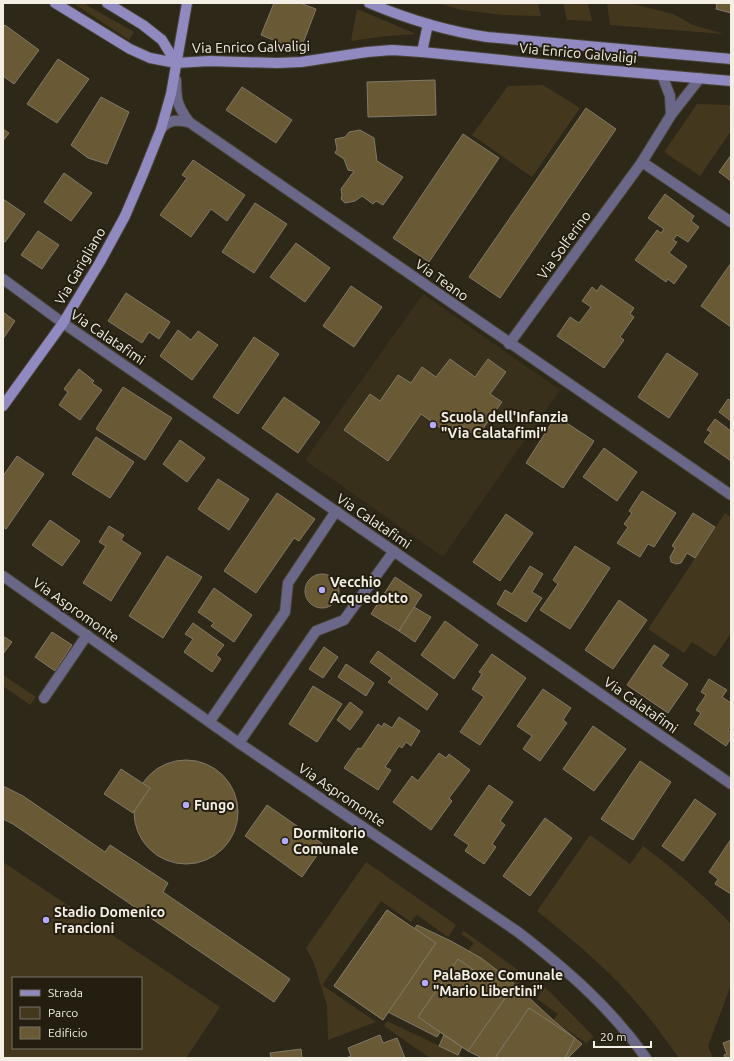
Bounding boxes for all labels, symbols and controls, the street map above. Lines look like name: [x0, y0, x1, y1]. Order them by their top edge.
street label: Via Enrico Galvaligi: [192, 38, 310, 56]
street label: Via Enrico Galvaligi: [518, 40, 638, 66]
street label: Via Solferino: [534, 208, 594, 282]
street label: Via Garigliano: [51, 224, 109, 308]
street label: Via Teano: [412, 256, 472, 304]
street label: Via Calatafimi: [68, 306, 148, 368]
place label: Scuola dell'Infanzia "Via Calatafimi": [441, 409, 568, 441]
marker: Scuola dell'Infanzia "Via Calatafimi": [428, 420, 438, 430]
street label: Via Calatafimi: [334, 490, 414, 552]
street label: Via Aspromonte: [30, 574, 122, 646]
place label: Vecchio Acquedotto: [330, 574, 408, 606]
marker: Vecchio Acquedotto: [317, 585, 327, 595]
street label: Via Calatafimi: [601, 674, 681, 736]
street label: Via Aspromonte: [295, 760, 389, 830]
place label: Fungo: [194, 797, 235, 813]
marker: Fungo: [181, 800, 191, 810]
place label: Dormitorio Comunale: [293, 825, 366, 857]
marker: Dormitorio Comunale: [280, 836, 290, 846]
place label: Stadio Domenico Francioni: [54, 904, 165, 936]
marker: Stadio Domenico Francioni: [41, 915, 51, 925]
place label: PalaBoxe Comunale "Mario Libertini": [433, 967, 563, 999]
legend: [12, 977, 142, 1049]
marker: PalaBoxe Comunale "Mario Libertini": [420, 978, 430, 988]
text: Strada: [48, 986, 83, 999]
text: Parco: [48, 1006, 78, 1019]
scale bar: [594, 1023, 651, 1049]
text: Edificio: [48, 1026, 88, 1039]
text: 20 m: [600, 1030, 627, 1043]

